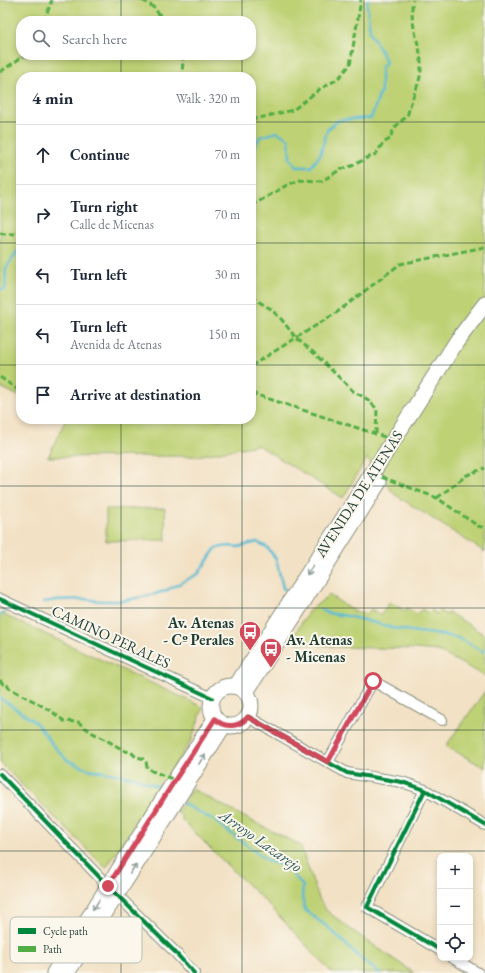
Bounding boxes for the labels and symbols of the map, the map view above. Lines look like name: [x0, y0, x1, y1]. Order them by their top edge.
street label: AVENIDA DE ATENAS: [310, 427, 407, 562]
one-way arrow: [306, 564, 314, 575]
street label: CAMINO PERALES: [49, 601, 174, 672]
place label: Av. Atenas - Cº Perales: [163, 613, 234, 649]
bus stop icon: Av. Atenas - Cº Perales: [237, 619, 263, 652]
place label: Av. Atenas - Micenas: [285, 630, 352, 666]
bus stop icon: Av. Atenas - Micenas: [258, 636, 284, 669]
route start: [364, 672, 382, 690]
one-way arrow: [199, 753, 207, 765]
water label: Arroyo Lazarejo: [214, 803, 306, 877]
one-way arrow: [129, 864, 137, 875]
route end: [99, 877, 117, 895]
one-way arrow: [91, 899, 99, 911]
legend: [10, 917, 142, 963]
text: Cycle path: [43, 924, 88, 938]
text: Path: [43, 942, 62, 956]

